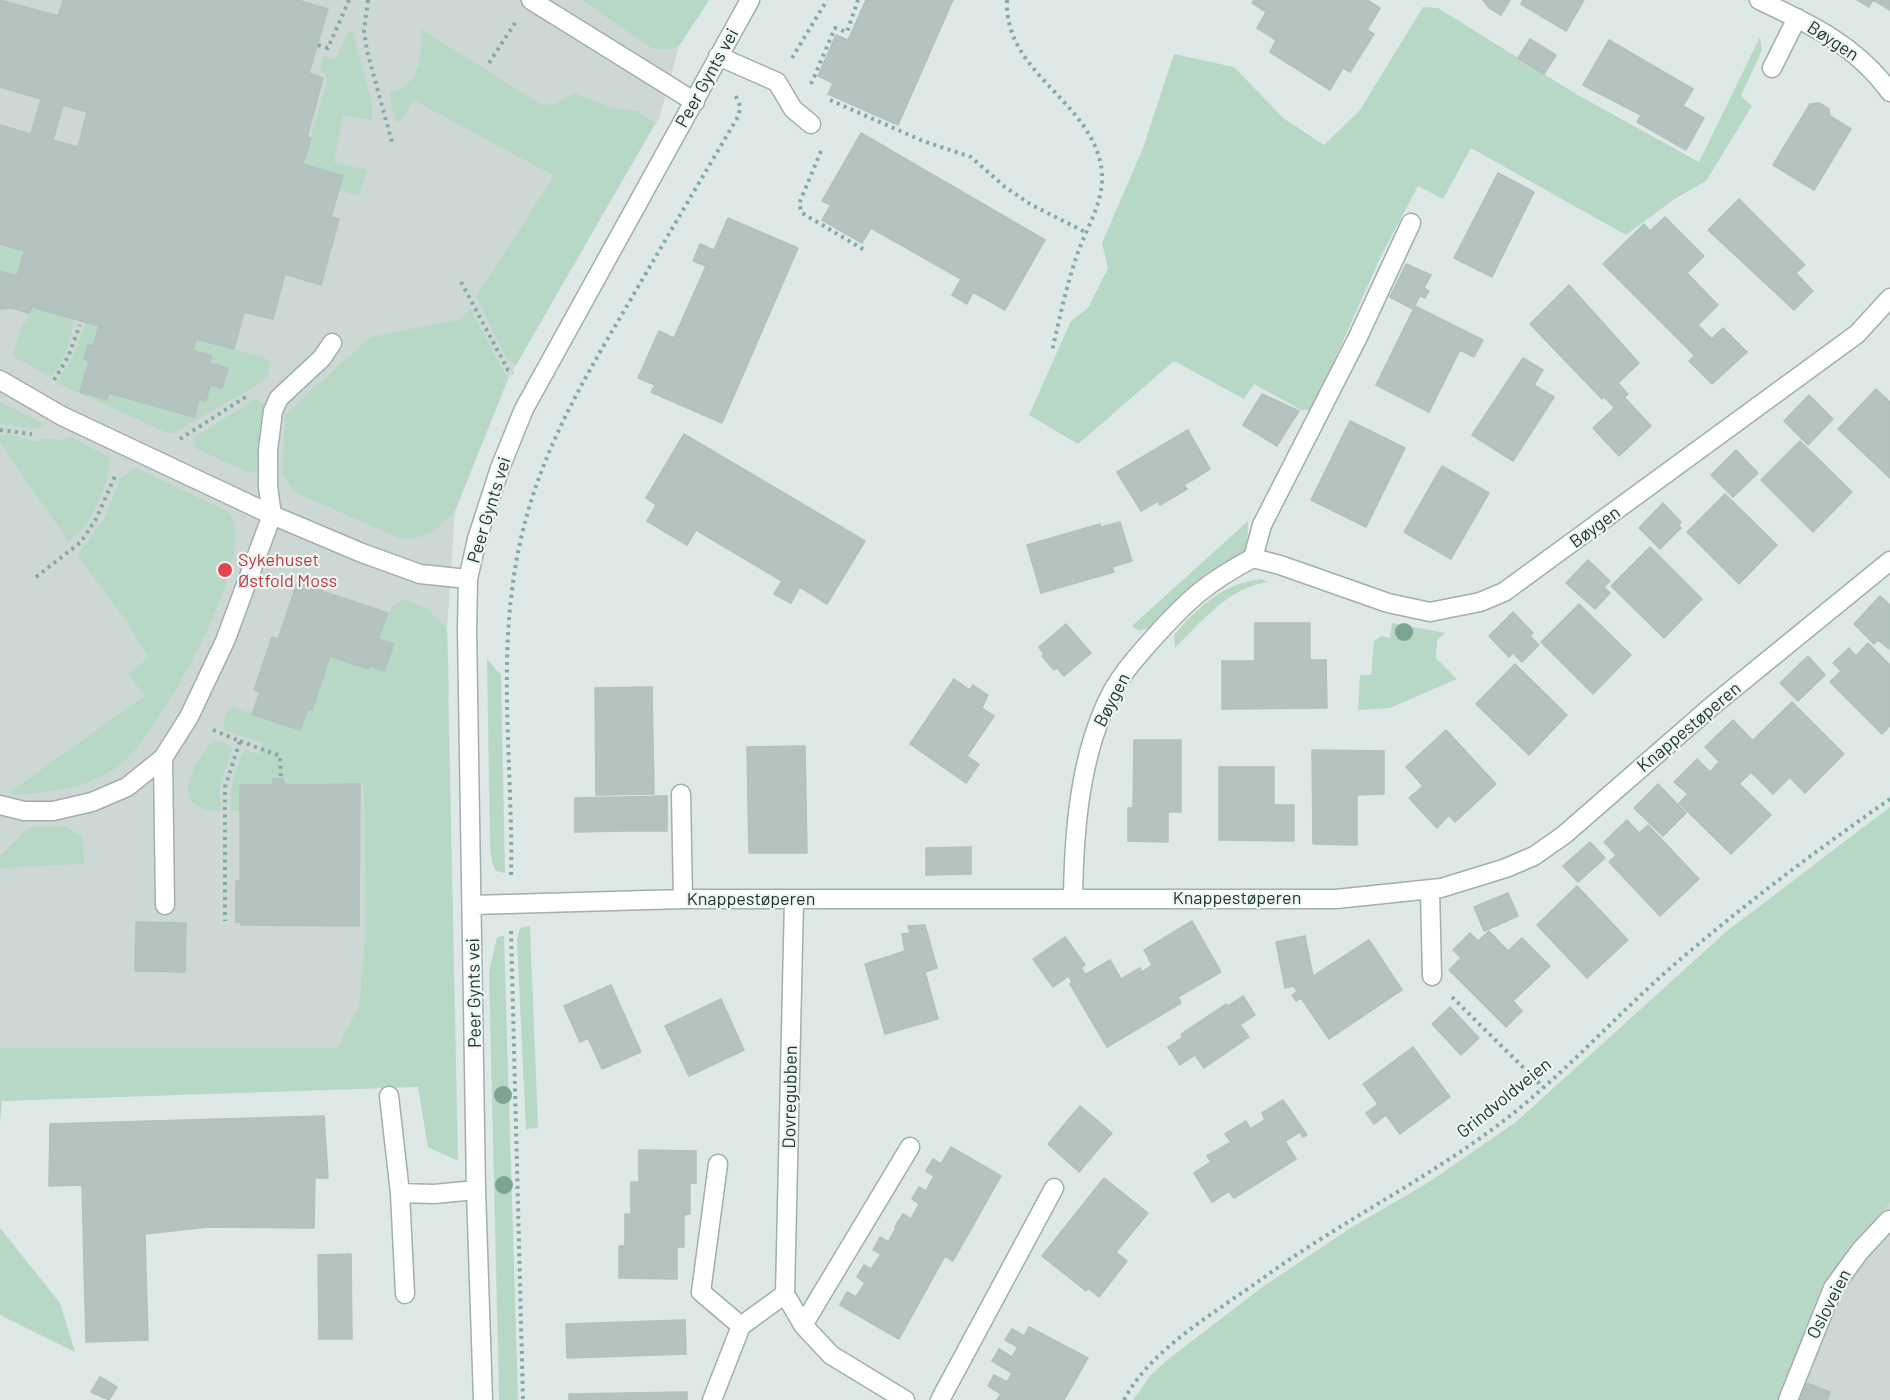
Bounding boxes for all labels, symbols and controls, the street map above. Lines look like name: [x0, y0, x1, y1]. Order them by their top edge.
street label: Bøygen: [1803, 16, 1863, 66]
street label: Peer Gynts vei: [671, 25, 743, 131]
street label: Peer Gynts vei: [463, 454, 515, 566]
street label: Bøygen: [1565, 501, 1625, 553]
place label: Sykehuset Østfold Moss: [238, 549, 337, 592]
marker: Sykehuset Østfold Moss: [216, 561, 234, 579]
street label: Bøygen: [1089, 670, 1135, 730]
street label: Knappestøperen: [1633, 677, 1745, 777]
street label: Knappestøperen: [1173, 887, 1301, 909]
street label: Knappestøperen: [687, 888, 815, 910]
street label: Peer Gynts vei: [462, 938, 486, 1048]
street label: Dovregubben: [778, 1045, 802, 1149]
street label: Grindvoldveien: [1452, 1053, 1556, 1143]
street label: Osloveien: [1802, 1266, 1856, 1342]

